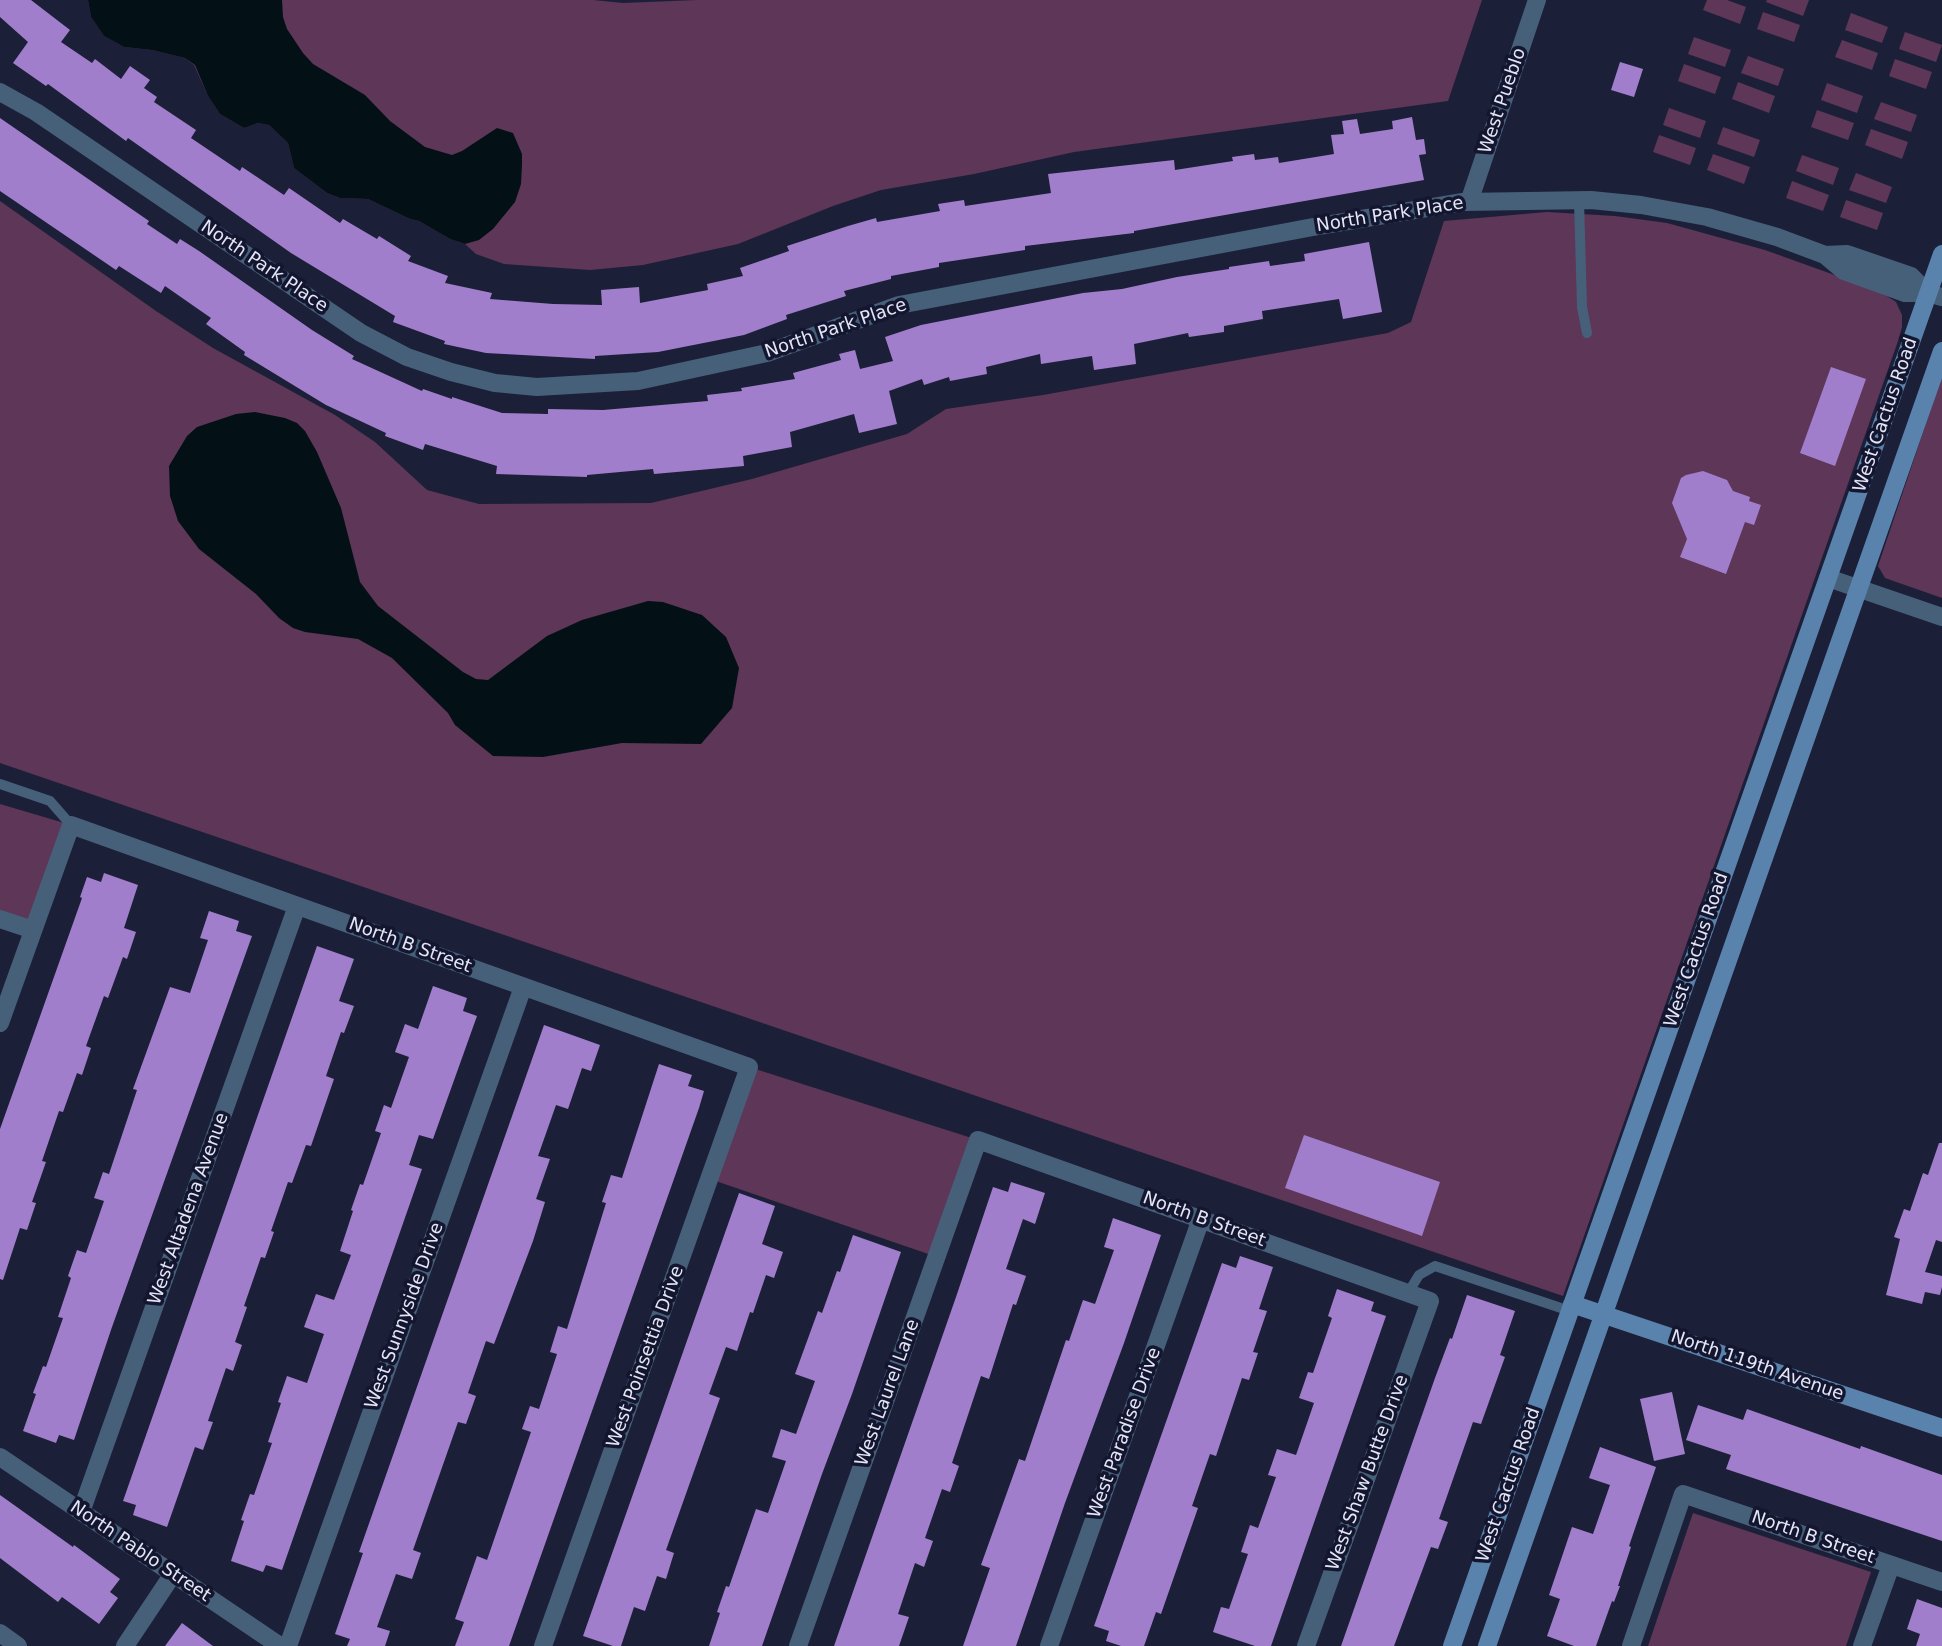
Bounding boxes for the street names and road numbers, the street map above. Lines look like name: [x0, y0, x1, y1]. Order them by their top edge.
street label: West Pueblo: [1475, 45, 1531, 157]
street label: North Park Place: [1315, 193, 1465, 237]
street label: North Park Place: [196, 217, 332, 317]
street label: North Park Place: [762, 295, 910, 363]
street label: West Cactus Road: [1849, 335, 1923, 495]
street label: West Cactus Road: [1660, 870, 1734, 1030]
street label: North B Street: [346, 914, 474, 978]
street label: West Altadena Avenue: [144, 1110, 234, 1308]
street label: North B Street: [1140, 1188, 1268, 1252]
street label: West Sunnyside Drive: [361, 1220, 449, 1412]
street label: West Poinsettia Drive: [603, 1263, 689, 1451]
street label: West Laurel Lane: [851, 1317, 925, 1469]
street label: North 119th Avenue: [1668, 1326, 1846, 1406]
street label: West Paradise Drive: [1084, 1345, 1166, 1521]
street label: West Shaw Butte Drive: [1322, 1372, 1414, 1574]
street label: West Cactus Road: [1472, 1405, 1546, 1565]
street label: North Pablo Street: [66, 1497, 214, 1607]
street label: North B Street: [1749, 1507, 1877, 1569]

